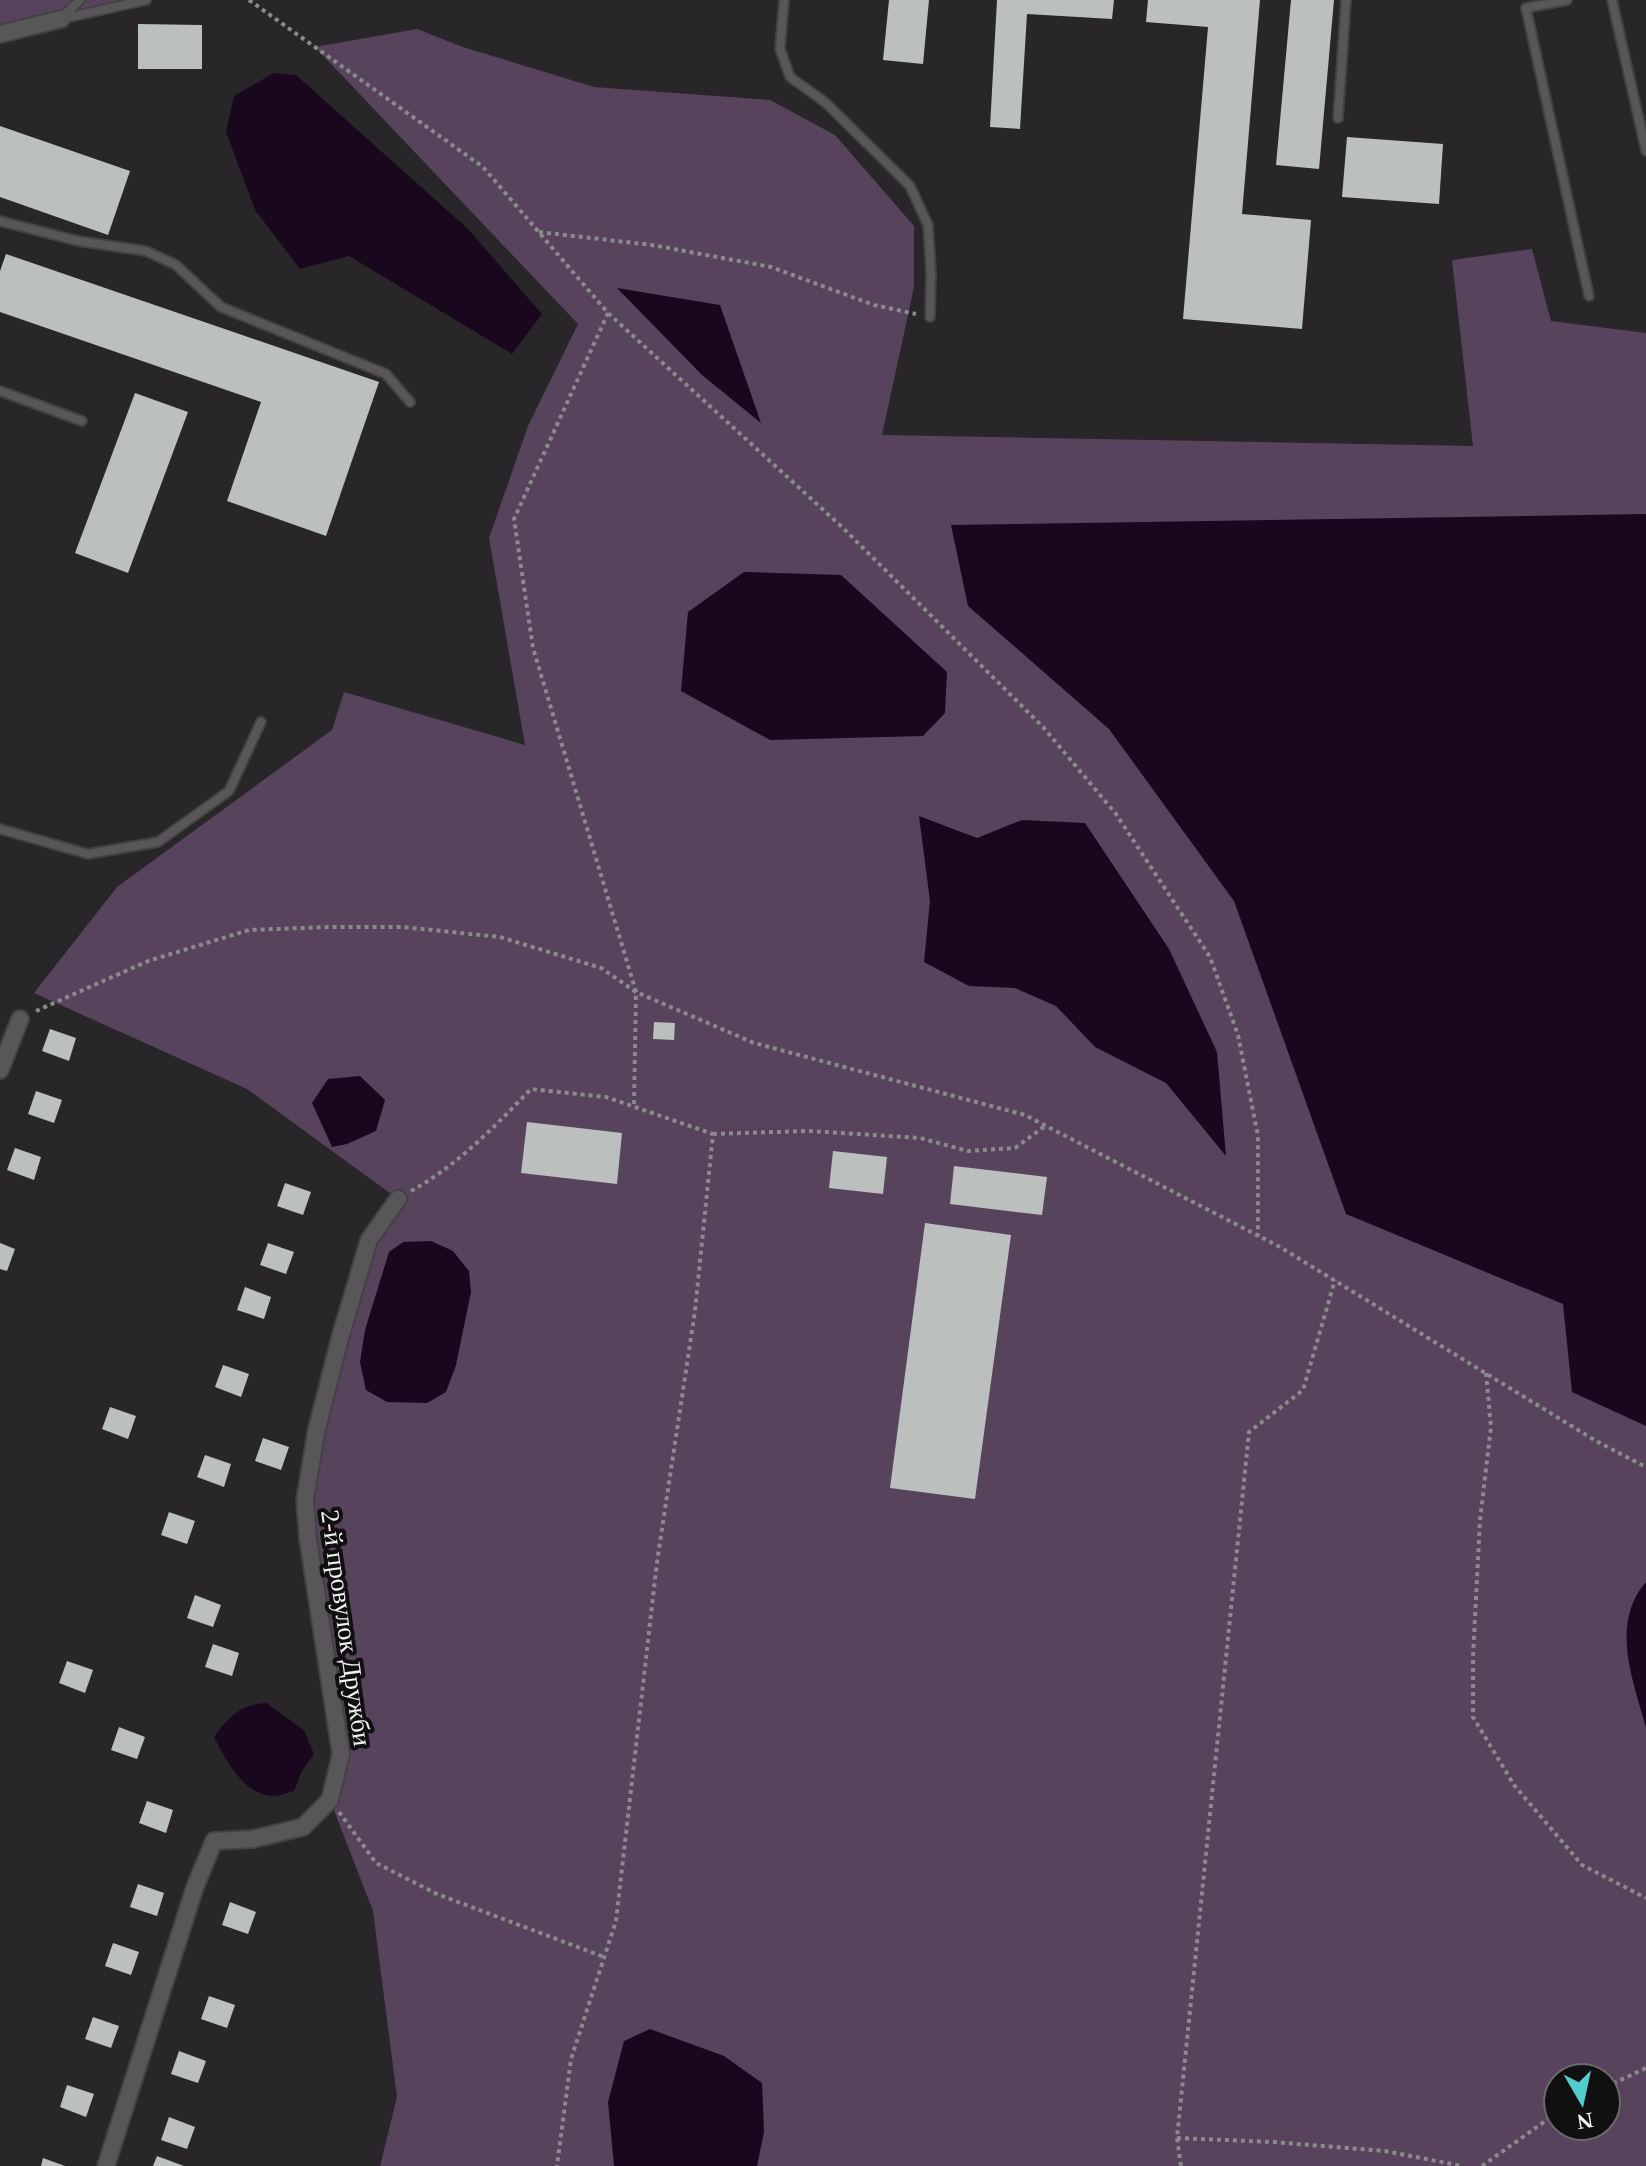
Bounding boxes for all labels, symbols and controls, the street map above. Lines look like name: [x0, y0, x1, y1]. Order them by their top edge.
street label: 2-й провулок Дружби: [315, 1508, 377, 1748]
north arrow: [1542, 2062, 1622, 2142]
text: N: [1575, 2108, 1595, 2135]

